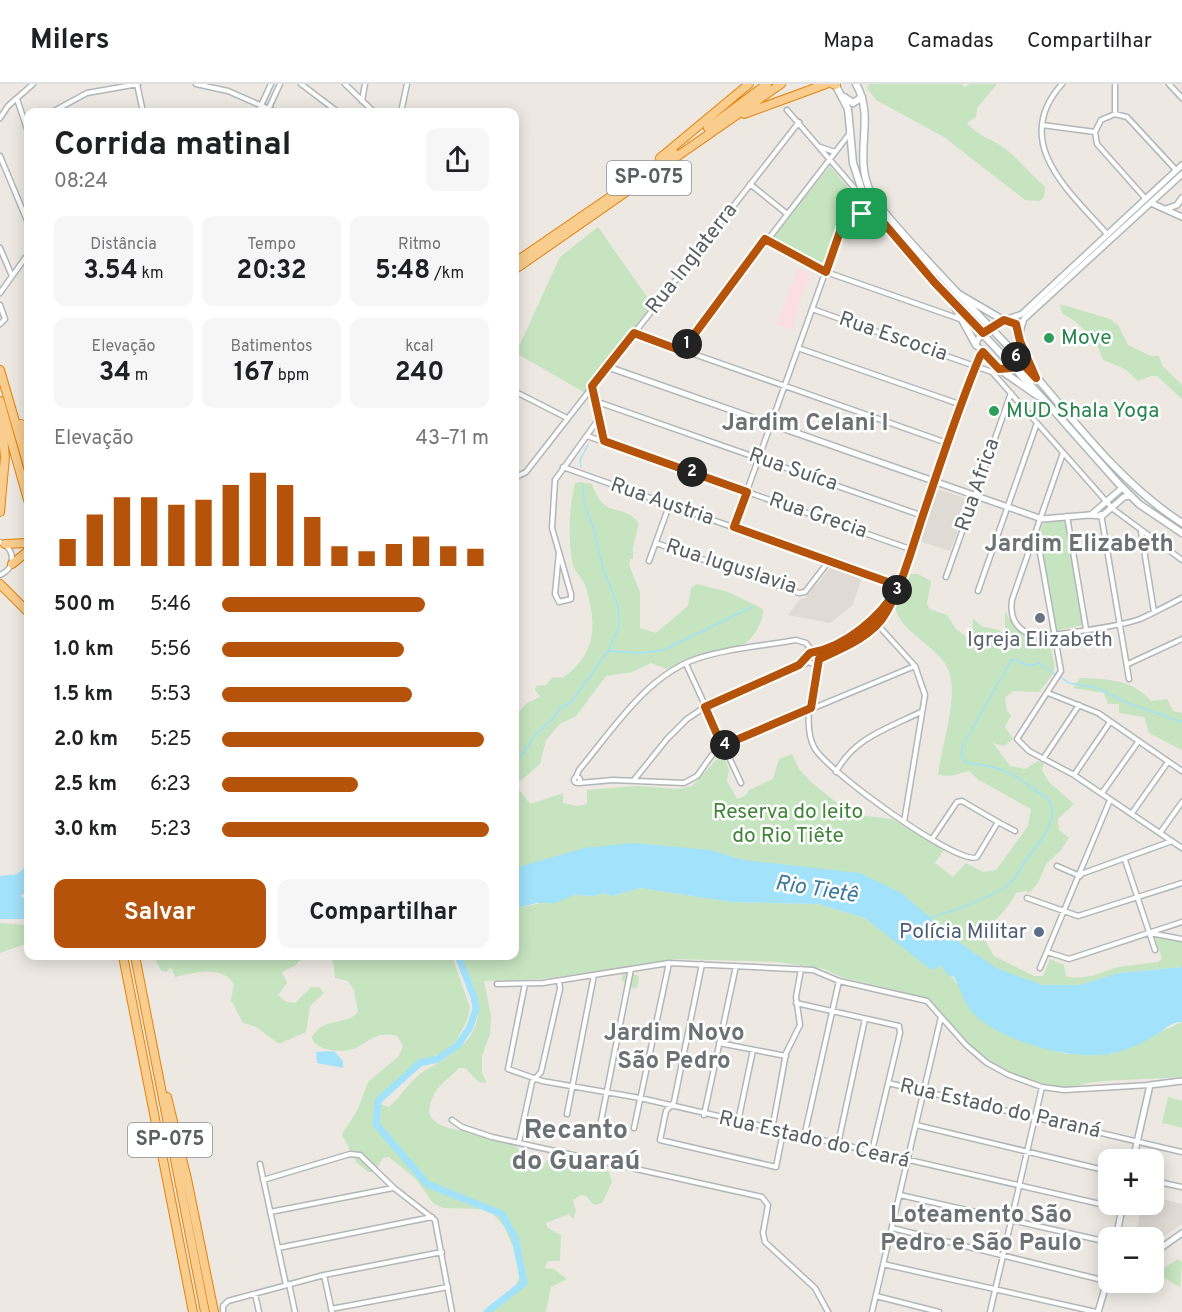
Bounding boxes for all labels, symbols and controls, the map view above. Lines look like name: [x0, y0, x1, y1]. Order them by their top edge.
text: Milers: [30, 23, 110, 59]
text: Mapa: [823, 28, 874, 55]
text: Camadas: [907, 28, 994, 55]
text: Compartilhar: [1027, 28, 1152, 55]
text: Corrida matinal: [54, 125, 291, 167]
button: share: [426, 128, 489, 191]
road number: SP-075: [607, 161, 691, 195]
text: 08:24: [54, 169, 108, 195]
pin: [836, 188, 887, 239]
icon: arrive: [845, 197, 878, 230]
street label: Rua Inglaterra: [640, 198, 744, 320]
text: Distância: [90, 235, 157, 255]
text: Tempo: [247, 235, 296, 255]
text: Ritmo: [398, 235, 441, 255]
text: 3.54: [83, 255, 138, 288]
text: 20:32: [236, 255, 307, 288]
text: 5:48: [375, 255, 430, 288]
text: km: [138, 264, 164, 284]
text: /km: [430, 264, 464, 284]
street label: Rua Escocia: [835, 306, 951, 368]
place label: Move: [1061, 325, 1111, 352]
pin: 1: [672, 329, 702, 359]
marker: Move: [1042, 331, 1056, 345]
text: 1: [684, 334, 690, 354]
text: Elevação: [92, 337, 155, 357]
text: Batimentos: [230, 337, 313, 357]
text: kcal: [405, 337, 434, 357]
pin: 6: [1001, 342, 1031, 372]
text: 6: [1011, 347, 1021, 367]
text: 34: [99, 357, 131, 390]
text: 167: [234, 357, 274, 390]
text: 240: [395, 357, 444, 390]
text: m: [131, 366, 148, 386]
text: bpm: [274, 366, 309, 386]
place label: MUD Shala Yoga: [1006, 398, 1159, 425]
marker: MUD Shala Yoga: [987, 404, 1001, 418]
district label: Jardim Celani I: [721, 409, 889, 439]
text: Elevação: [54, 426, 134, 452]
text: 43–71 m: [416, 426, 489, 452]
street label: Rua Africa: [950, 435, 1006, 535]
street label: Rua Suíca: [745, 442, 841, 498]
pin: 2: [677, 457, 707, 487]
text: 2: [687, 462, 697, 482]
street label: Rua Austria: [607, 472, 717, 532]
street label: Rua Grecia: [765, 487, 871, 545]
district label: Jardim Elizabeth: [984, 530, 1174, 560]
street label: Rua Iuguslavia: [662, 533, 800, 601]
pin: 3: [882, 575, 912, 605]
text: 3: [892, 580, 902, 600]
text: 500 m: [54, 592, 115, 618]
text: 5:46: [150, 592, 191, 618]
marker: Igreja Elizabeth: [1033, 611, 1047, 625]
place label: Igreja Elizabeth: [967, 627, 1113, 654]
text: 1.0 km: [54, 637, 114, 663]
text: 5:56: [150, 637, 191, 663]
text: 1.5 km: [54, 682, 113, 708]
text: 5:53: [150, 682, 191, 708]
text: 2.0 km: [54, 727, 118, 753]
text: 5:25: [150, 727, 192, 753]
pin: 4: [710, 730, 740, 760]
text: 4: [720, 735, 730, 755]
text: 2.5 km: [54, 772, 117, 798]
text: 6:23: [150, 772, 191, 798]
park label: Reserva do leito do Rio Tiête: [713, 799, 863, 850]
text: 3.0 km: [54, 817, 117, 843]
text: 5:23: [150, 817, 191, 843]
water label: Rio Tietê: [773, 870, 860, 910]
button: Salvar: [54, 879, 266, 948]
button: Compartilhar: [278, 879, 489, 948]
place label: Polícia Militar: [899, 919, 1027, 946]
marker: Polícia Militar: [1032, 925, 1046, 939]
district label: Jardim Novo São Pedro: [603, 1019, 745, 1077]
street label: Rua Estado do Paraná: [897, 1073, 1103, 1145]
street label: Rua Estado do Ceará: [716, 1105, 912, 1175]
district label: Recanto do Guaraú: [511, 1114, 641, 1179]
road number: SP-075: [128, 1123, 212, 1157]
map controls: [1098, 1149, 1164, 1293]
button: +: [1098, 1149, 1164, 1215]
district label: Loteamento São Pedro e São Paulo: [880, 1201, 1082, 1259]
button: −: [1098, 1227, 1164, 1293]

